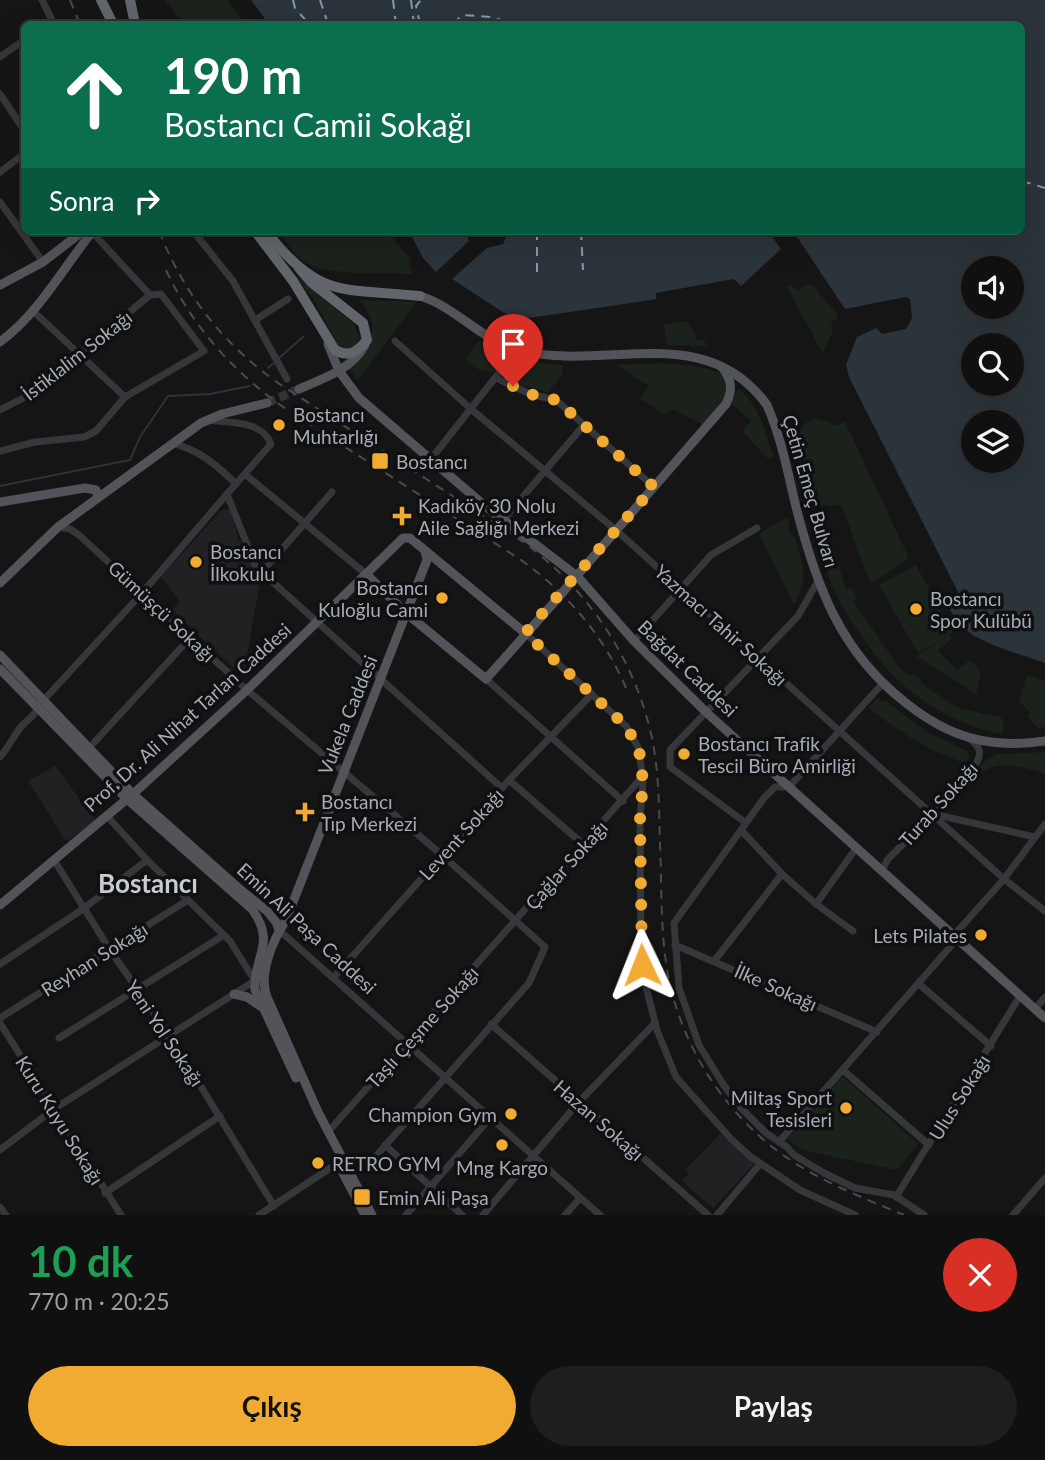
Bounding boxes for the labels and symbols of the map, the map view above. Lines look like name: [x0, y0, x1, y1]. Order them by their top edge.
street label: İstiklalim Sokağı: [18, 305, 136, 405]
pin: [483, 314, 543, 386]
place label: Bostancı Muhtarlığı: [293, 403, 378, 448]
street label: Çetin Emeç Bulvarı: [778, 412, 844, 570]
marker: Bostancı Muhtarlığı: [271, 417, 287, 433]
place label: Bostancı: [396, 450, 468, 473]
marker: Bostancı: [370, 451, 390, 471]
place label: Kadıköy 30 Nolu Aile Sağlığı Merkezi: [418, 494, 579, 539]
marker: Kadıköy 30 Nolu Aile Sağlığı Merkezi: [392, 506, 412, 526]
place label: Bostancı İlkokulu: [210, 540, 282, 585]
marker: Bostancı İlkokulu: [188, 554, 204, 570]
street label: Gümüşçü Sokağı: [104, 556, 220, 666]
street label: Yazmacı Tahir Sokağı: [650, 559, 792, 691]
place label: Bostancı Kuloğlu Cami: [318, 576, 428, 621]
place label: Bostancı Spor Kulübü: [930, 587, 1032, 632]
marker: Bostancı Kuloğlu Cami: [434, 590, 450, 606]
marker: Bostancı Spor Kulübü: [908, 601, 924, 617]
street label: Bağdat Caddesi: [634, 615, 742, 721]
street label: Prof. Dr. Ali Nihat Tarlan Caddesi: [79, 618, 295, 816]
street label: Vukela Caddesi: [313, 652, 381, 778]
place label: Bostancı Trafik Tescil Büro Amirliği: [698, 732, 856, 777]
marker: Bostancı Trafik Tescil Büro Amirliği: [676, 746, 692, 762]
street label: Turab Sokağı: [894, 757, 982, 851]
street label: Levent Sokağı: [414, 784, 508, 884]
place label: Bostancı Tıp Merkezi: [321, 790, 417, 835]
marker: Bostancı Tıp Merkezi: [295, 802, 315, 822]
street label: Çağlar Sokağı: [520, 816, 612, 914]
street label: Emin Ali Paşa Caddesi: [233, 858, 381, 998]
district label: Bostancı: [98, 867, 198, 899]
street label: Reyhan Sokağı: [37, 917, 151, 1001]
place label: Lets Pilates: [873, 924, 967, 947]
marker: Lets Pilates: [973, 927, 989, 943]
position arrow: [605, 928, 679, 1002]
street label: İlke Sokağı: [731, 959, 821, 1015]
street label: Taşlı Çeşme Sokağı: [361, 961, 483, 1093]
street label: Yeni Yol Sokağı: [121, 975, 209, 1091]
street label: Ulus Sokağı: [924, 1050, 994, 1144]
street label: Kuru Kuyu Sokağı: [11, 1051, 109, 1189]
street label: Hazan Sokağı: [549, 1075, 649, 1165]
place label: Miltaş Sport Tesisleri: [731, 1086, 832, 1131]
marker: Miltaş Sport Tesisleri: [838, 1100, 854, 1116]
place label: Champion Gym: [368, 1103, 497, 1126]
marker: Champion Gym: [503, 1106, 519, 1122]
marker: Mng Kargo: [494, 1137, 510, 1153]
place label: RETRO GYM: [332, 1152, 441, 1175]
marker: RETRO GYM: [310, 1155, 326, 1171]
place label: Mng Kargo: [456, 1156, 548, 1179]
place label: Emin Ali Paşa: [378, 1186, 489, 1209]
marker: Emin Ali Paşa: [352, 1187, 372, 1207]

